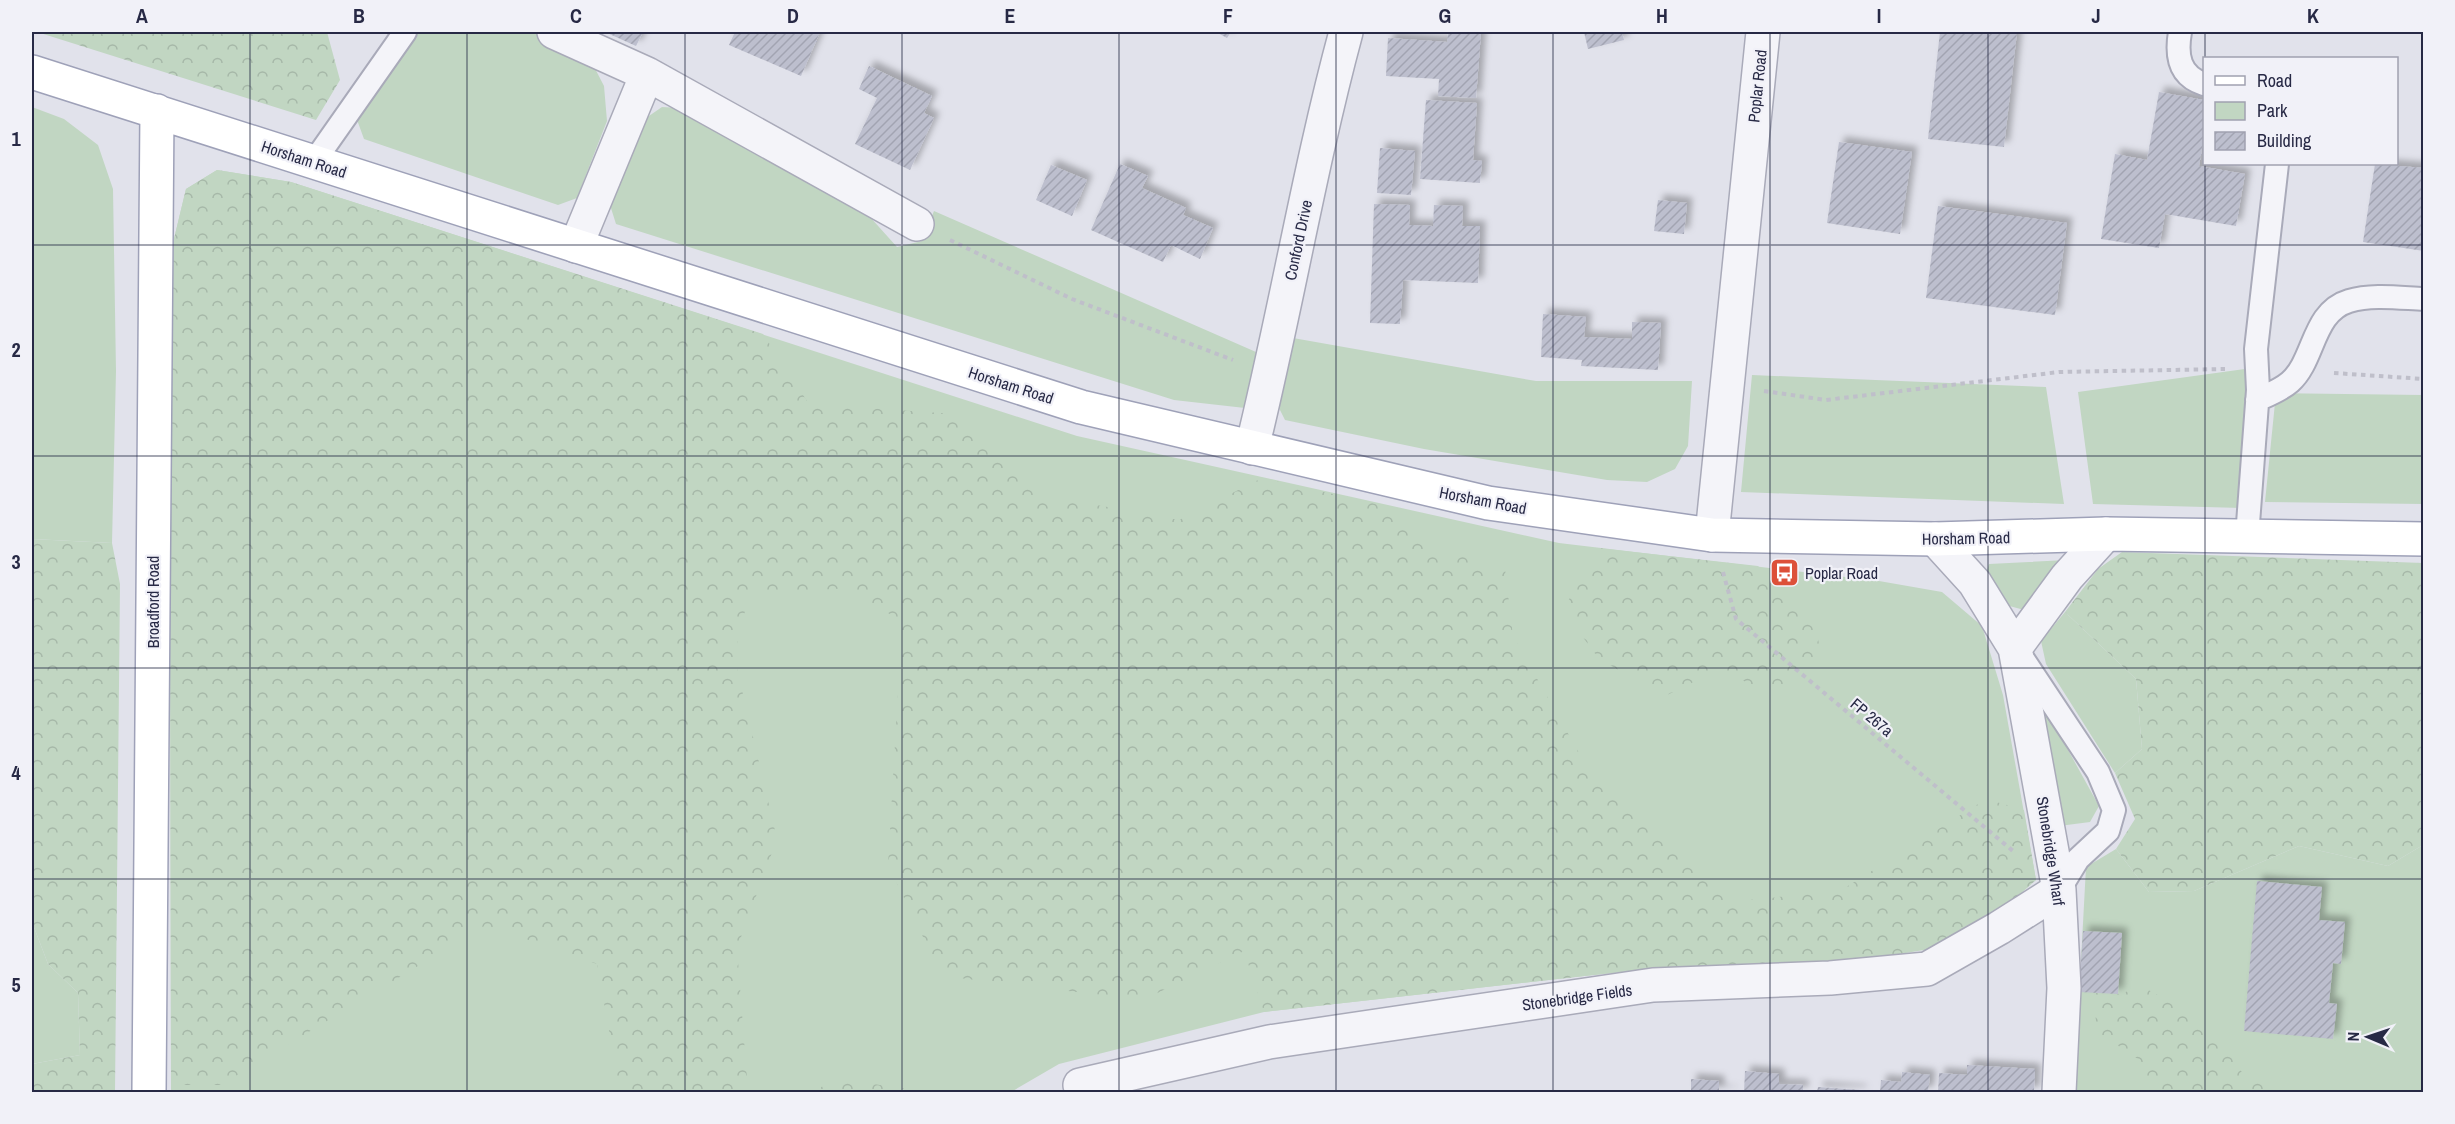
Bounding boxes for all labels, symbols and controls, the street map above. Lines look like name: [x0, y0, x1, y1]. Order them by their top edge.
text: A: [136, 2, 148, 29]
text: B: [353, 2, 365, 29]
text: C: [570, 2, 582, 29]
text: D: [787, 2, 799, 29]
text: E: [1005, 2, 1016, 29]
text: F: [1223, 2, 1233, 29]
text: G: [1439, 2, 1451, 29]
text: H: [1656, 2, 1668, 29]
text: I: [1877, 2, 1881, 29]
text: J: [2091, 2, 2101, 29]
text: K: [2307, 2, 2319, 29]
street label: Poplar Road: [1742, 49, 1772, 123]
legend: [2203, 57, 2398, 165]
text: Road: [2257, 68, 2292, 93]
text: Park: [2257, 98, 2288, 123]
text: 1: [11, 125, 21, 152]
text: Building: [2257, 128, 2312, 153]
street label: Horsham Road: [259, 135, 349, 183]
street label: Conford Drive: [1279, 198, 1317, 282]
text: 2: [11, 336, 21, 363]
street label: Horsham Road: [966, 361, 1056, 409]
street label: Horsham Road: [1438, 481, 1528, 519]
street label: Horsham Road: [1922, 526, 2010, 550]
text: 3: [11, 548, 21, 575]
street label: Broadford Road: [142, 556, 164, 648]
bus stop icon: Poplar Road: [1768, 557, 1800, 589]
place label: Poplar Road: [1805, 562, 1878, 584]
street label: FP 267a: [1846, 693, 1899, 742]
text: 4: [11, 759, 21, 786]
street label: Stonebridge Wharf: [2032, 795, 2071, 907]
text: 5: [11, 971, 21, 998]
street label: Stonebridge Fields: [1521, 978, 1633, 1016]
north arrow: [2338, 1007, 2398, 1067]
text: N: [2342, 1031, 2364, 1042]

